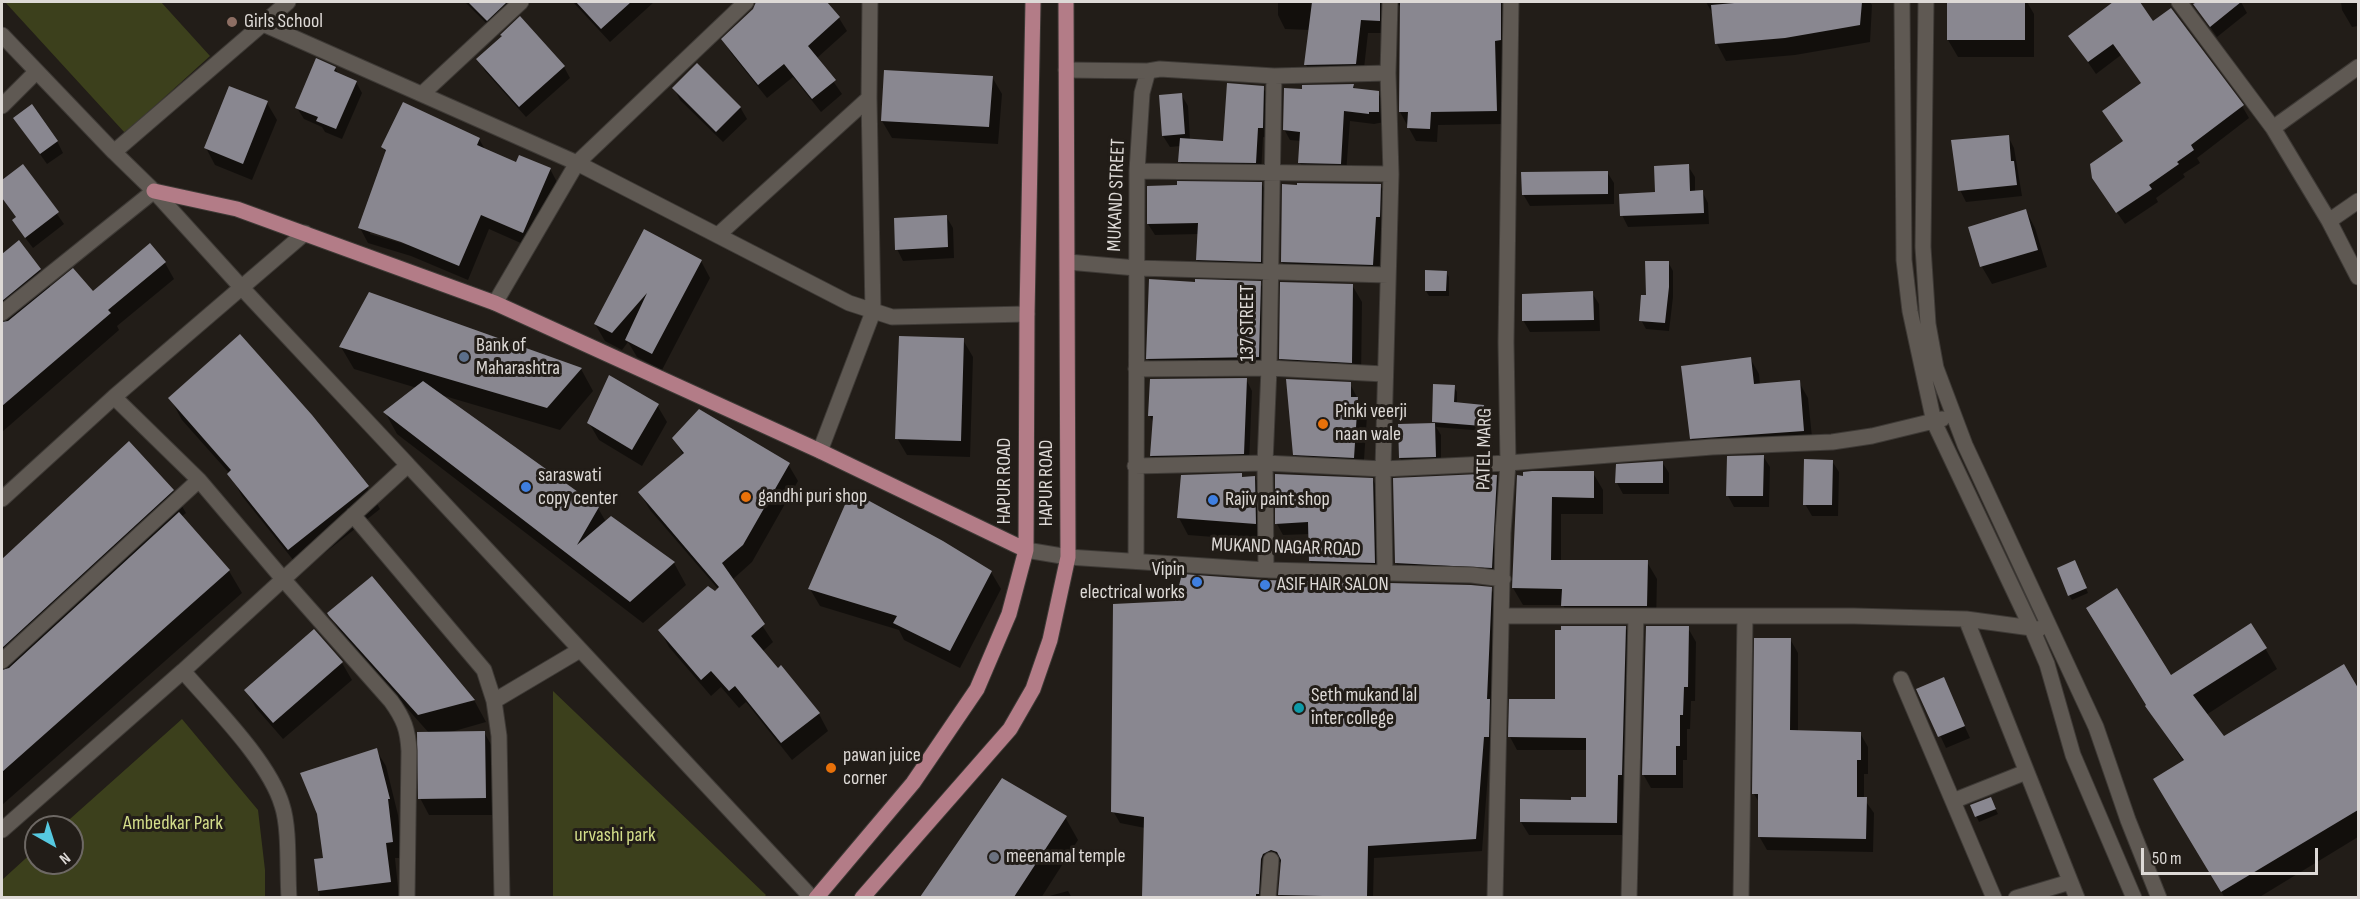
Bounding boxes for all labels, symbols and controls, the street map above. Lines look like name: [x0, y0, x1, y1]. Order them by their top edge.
place label: Girls School: [244, 10, 323, 34]
marker: Girls School: [225, 15, 239, 29]
street label: MUKAND STREET: [1103, 138, 1131, 252]
street label: 137 STREET: [1236, 285, 1260, 361]
place label: Bank of Maharashtra: [476, 334, 560, 381]
marker: Bank of Maharashtra: [457, 350, 471, 364]
place label: Pinki veerji naan wale: [1335, 400, 1407, 447]
street label: PATEL MARG: [1472, 408, 1498, 490]
marker: Pinki veerji naan wale: [1316, 417, 1330, 431]
street label: HAPUR ROAD: [993, 438, 1017, 524]
street label: HAPUR ROAD: [1035, 440, 1059, 526]
place label: saraswati copy center: [538, 464, 618, 511]
marker: saraswati copy center: [519, 480, 533, 494]
place label: gandhi puri shop: [758, 485, 867, 509]
place label: Rajiv paint shop: [1225, 488, 1330, 512]
marker: gandhi puri shop: [739, 490, 753, 504]
marker: Rajiv paint shop: [1206, 493, 1220, 507]
street label: MUKAND NAGAR ROAD: [1211, 533, 1361, 563]
place label: Vipin electrical works: [1080, 558, 1185, 605]
place label: ASIF HAIR SALON: [1277, 573, 1389, 597]
marker: Vipin electrical works: [1190, 575, 1204, 589]
marker: ASIF HAIR SALON: [1258, 578, 1272, 592]
place label: Seth mukand lal inter college: [1311, 684, 1417, 731]
marker: Seth mukand lal inter college: [1292, 701, 1306, 715]
place label: pawan juice corner: [843, 744, 921, 791]
marker: pawan juice corner: [824, 761, 838, 775]
park label: Ambedkar Park: [123, 812, 223, 836]
north arrow: [24, 815, 84, 875]
park label: urvashi park: [574, 824, 656, 848]
scale bar: [2144, 836, 2321, 874]
place label: meenamal temple: [1006, 845, 1125, 869]
text: N: [55, 848, 74, 868]
text: 50 m: [2152, 848, 2182, 869]
marker: meenamal temple: [987, 850, 1001, 864]

